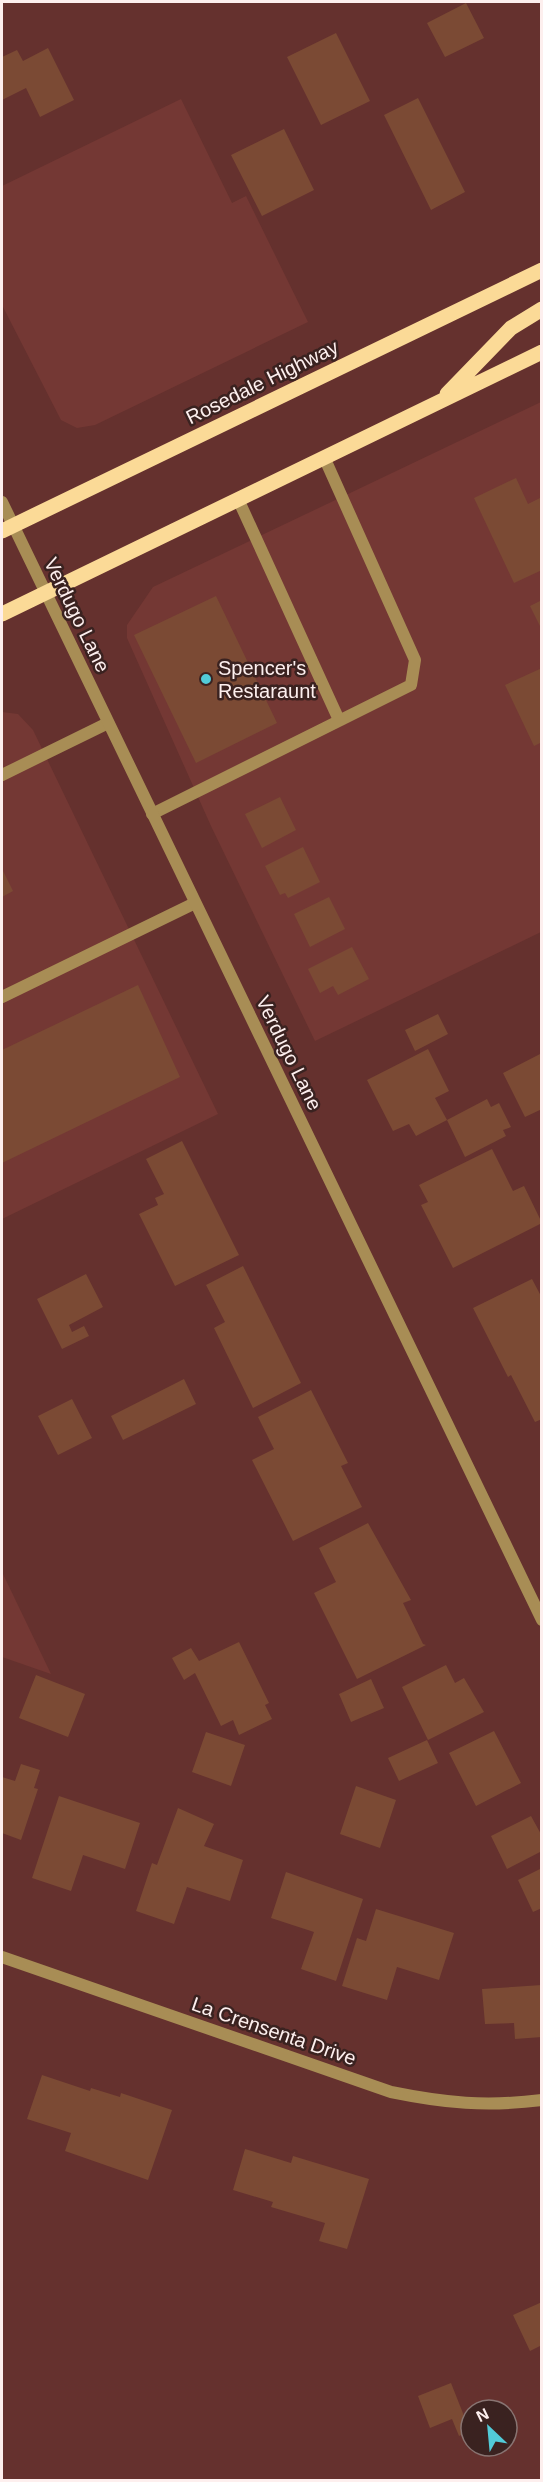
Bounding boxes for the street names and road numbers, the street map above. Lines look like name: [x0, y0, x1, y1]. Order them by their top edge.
street label: Rosedale Highway: [182, 336, 342, 428]
street label: Verdugo Lane: [40, 554, 114, 676]
street label: Verdugo Lane: [252, 992, 326, 1114]
street label: La Crensenta Drive: [189, 1993, 359, 2069]

